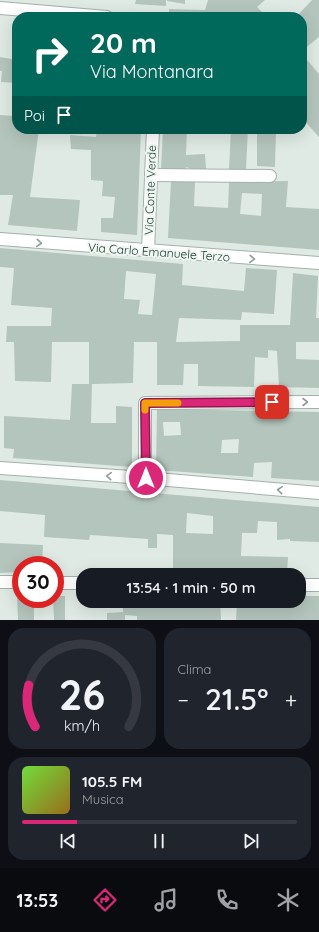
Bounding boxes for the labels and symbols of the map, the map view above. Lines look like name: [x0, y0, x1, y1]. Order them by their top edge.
street label: Via Conte Verde: [141, 145, 159, 235]
one-way arrow: [36, 238, 42, 247]
street label: Via Carlo Emanuele Terzo: [87, 240, 231, 264]
one-way arrow: [249, 254, 255, 263]
pin: [255, 385, 289, 419]
one-way arrow: [302, 398, 308, 406]
position arrow: [125, 457, 167, 499]
one-way arrow: [106, 471, 112, 480]
one-way arrow: [277, 486, 283, 495]
speed limit sign: 30: [12, 556, 64, 608]

